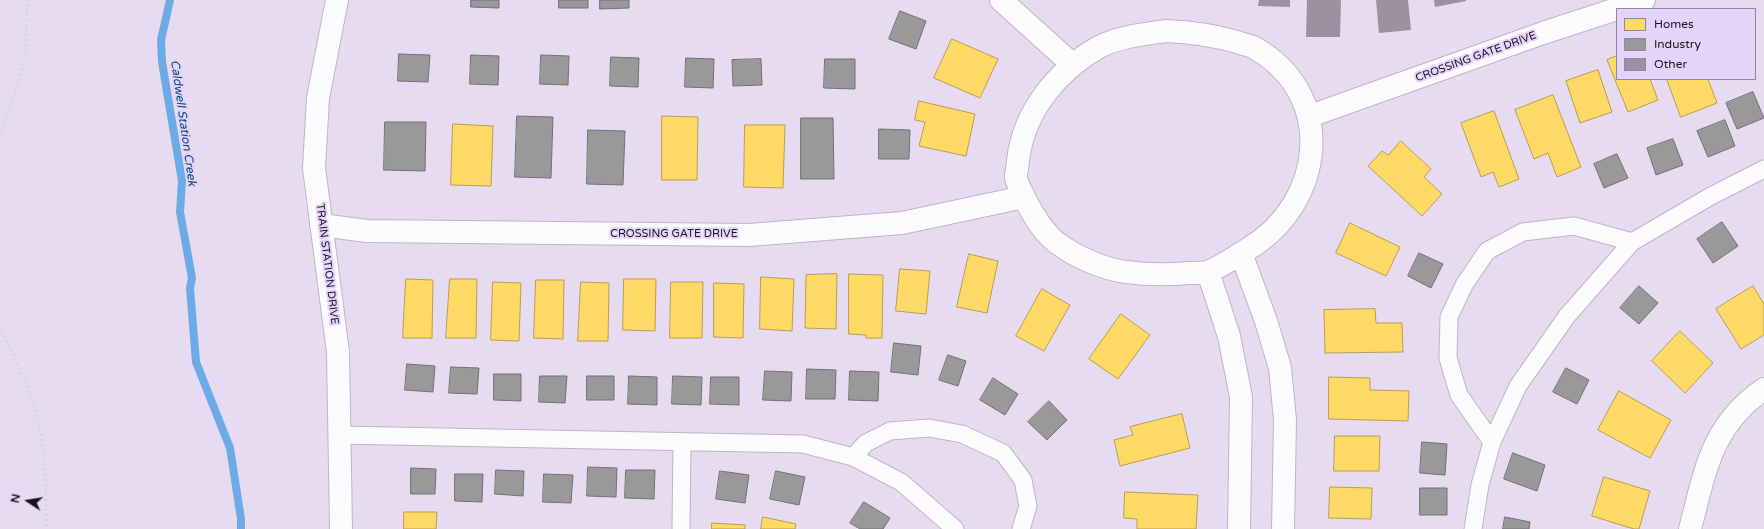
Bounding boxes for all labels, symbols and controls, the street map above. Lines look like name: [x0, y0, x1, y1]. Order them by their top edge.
legend: [1616, 8, 1756, 80]
text: Homes: [1654, 17, 1694, 31]
street label: CROSSING GATE DRIVE: [1414, 29, 1538, 85]
text: Industry: [1654, 37, 1701, 51]
text: Other: [1654, 57, 1687, 71]
water label: Caldwell Station Creek: [167, 59, 199, 187]
street label: TRAIN STATION DRIVE: [313, 203, 341, 325]
street label: CROSSING GATE DRIVE: [610, 227, 738, 241]
north arrow: [8, 481, 48, 521]
text: N: [8, 493, 23, 504]

